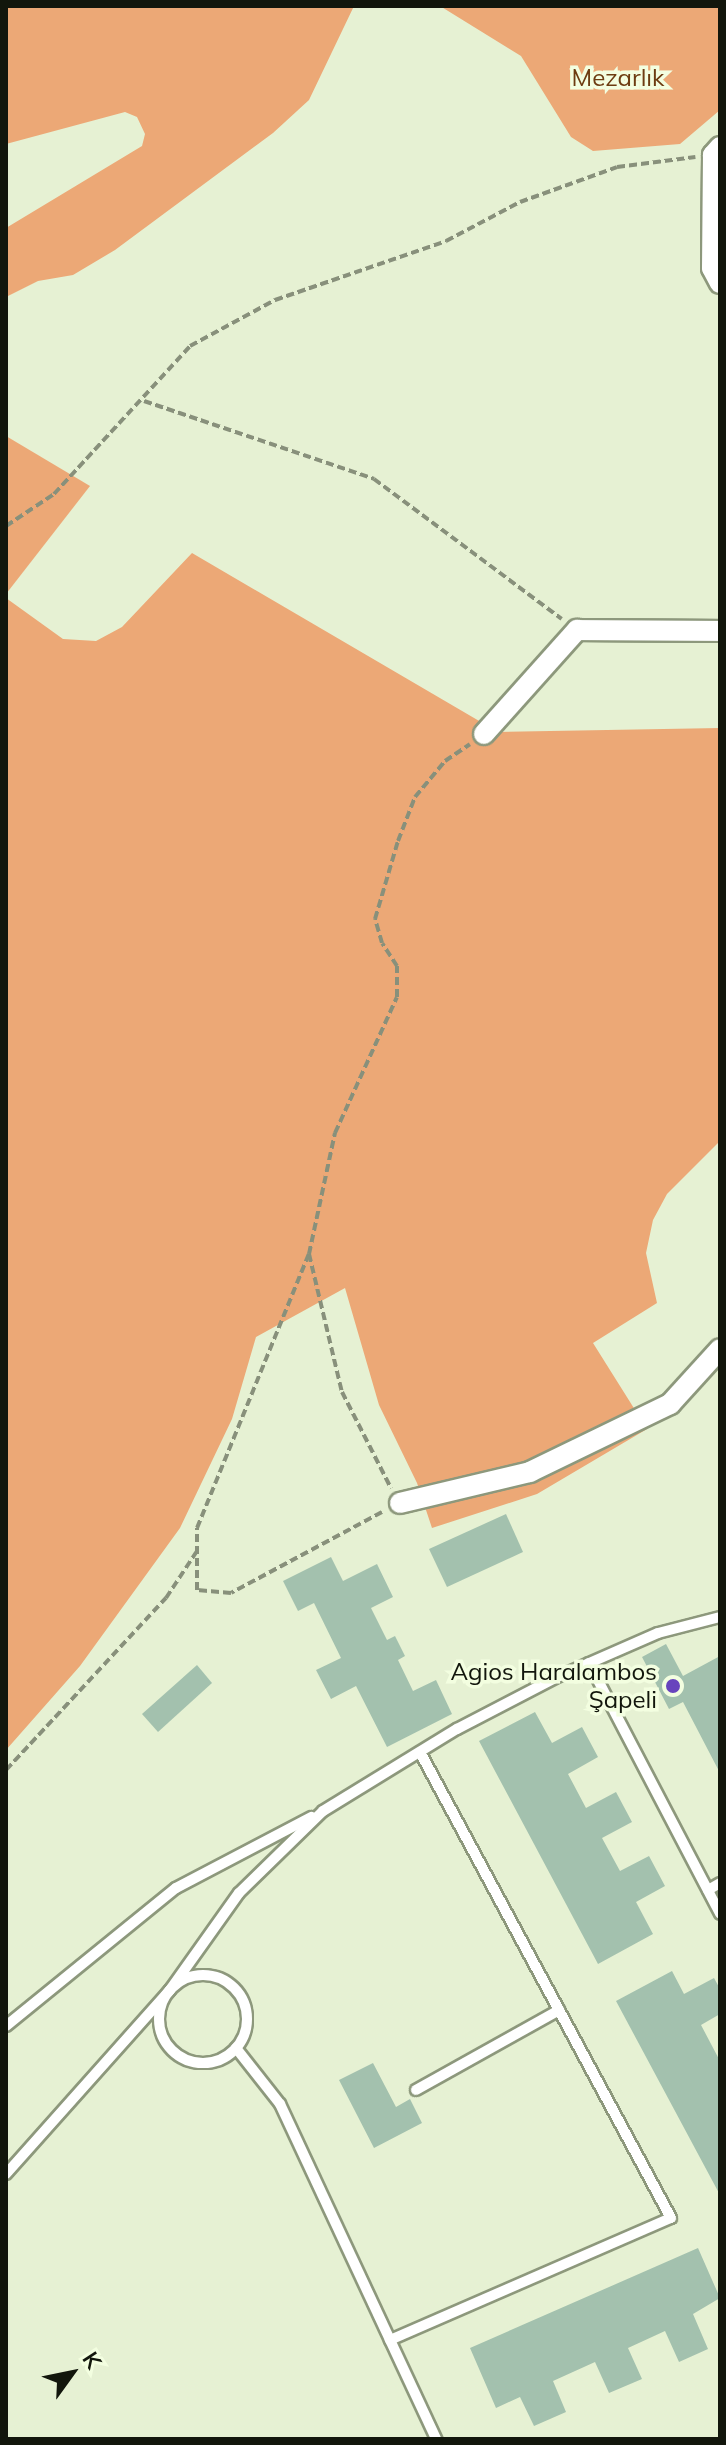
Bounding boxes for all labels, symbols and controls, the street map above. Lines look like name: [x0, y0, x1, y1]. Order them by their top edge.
park label: Mezarlık: [572, 64, 664, 92]
place label: Agios Haralambos Şapeli: [450, 1658, 657, 1714]
marker: Agios Haralambos Şapeli: [664, 1677, 682, 1695]
north arrow: [32, 2333, 112, 2413]
text: K: [76, 2346, 108, 2374]

